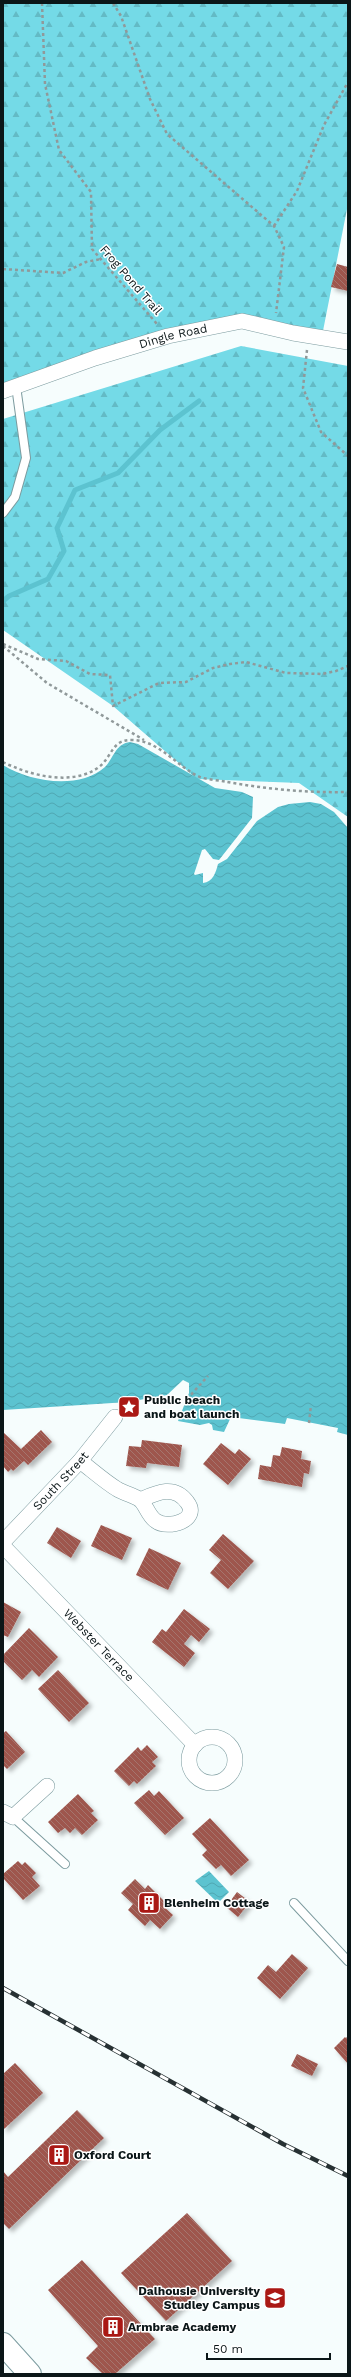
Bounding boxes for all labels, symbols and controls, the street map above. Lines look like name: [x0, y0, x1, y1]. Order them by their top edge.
street label: Frog Pond Trail: [97, 243, 165, 318]
street label: Dingle Road: [137, 321, 208, 351]
place label: Public beach and boat launch: [144, 1393, 239, 1421]
place icon: Public beach and boat launch: [116, 1394, 142, 1420]
street label: South Street: [30, 1449, 92, 1513]
street label: Webster Terrace: [61, 1606, 137, 1685]
building icon: Blenheim Cottage: [136, 1890, 162, 1916]
place label: Blenheim Cottage: [164, 1896, 269, 1910]
building icon: Oxford Court: [46, 2142, 72, 2168]
place label: Oxford Court: [74, 2148, 152, 2162]
place label: Dalhousie University Studley Campus: [138, 2284, 261, 2312]
school or university icon: Dalhousie University Studley Campus: [262, 2285, 288, 2311]
building icon: Armbrae Academy: [100, 2314, 126, 2340]
place label: Armbrae Academy: [128, 2320, 236, 2334]
scale bar: [207, 2335, 330, 2361]
text: 50 m: [213, 2342, 243, 2356]

